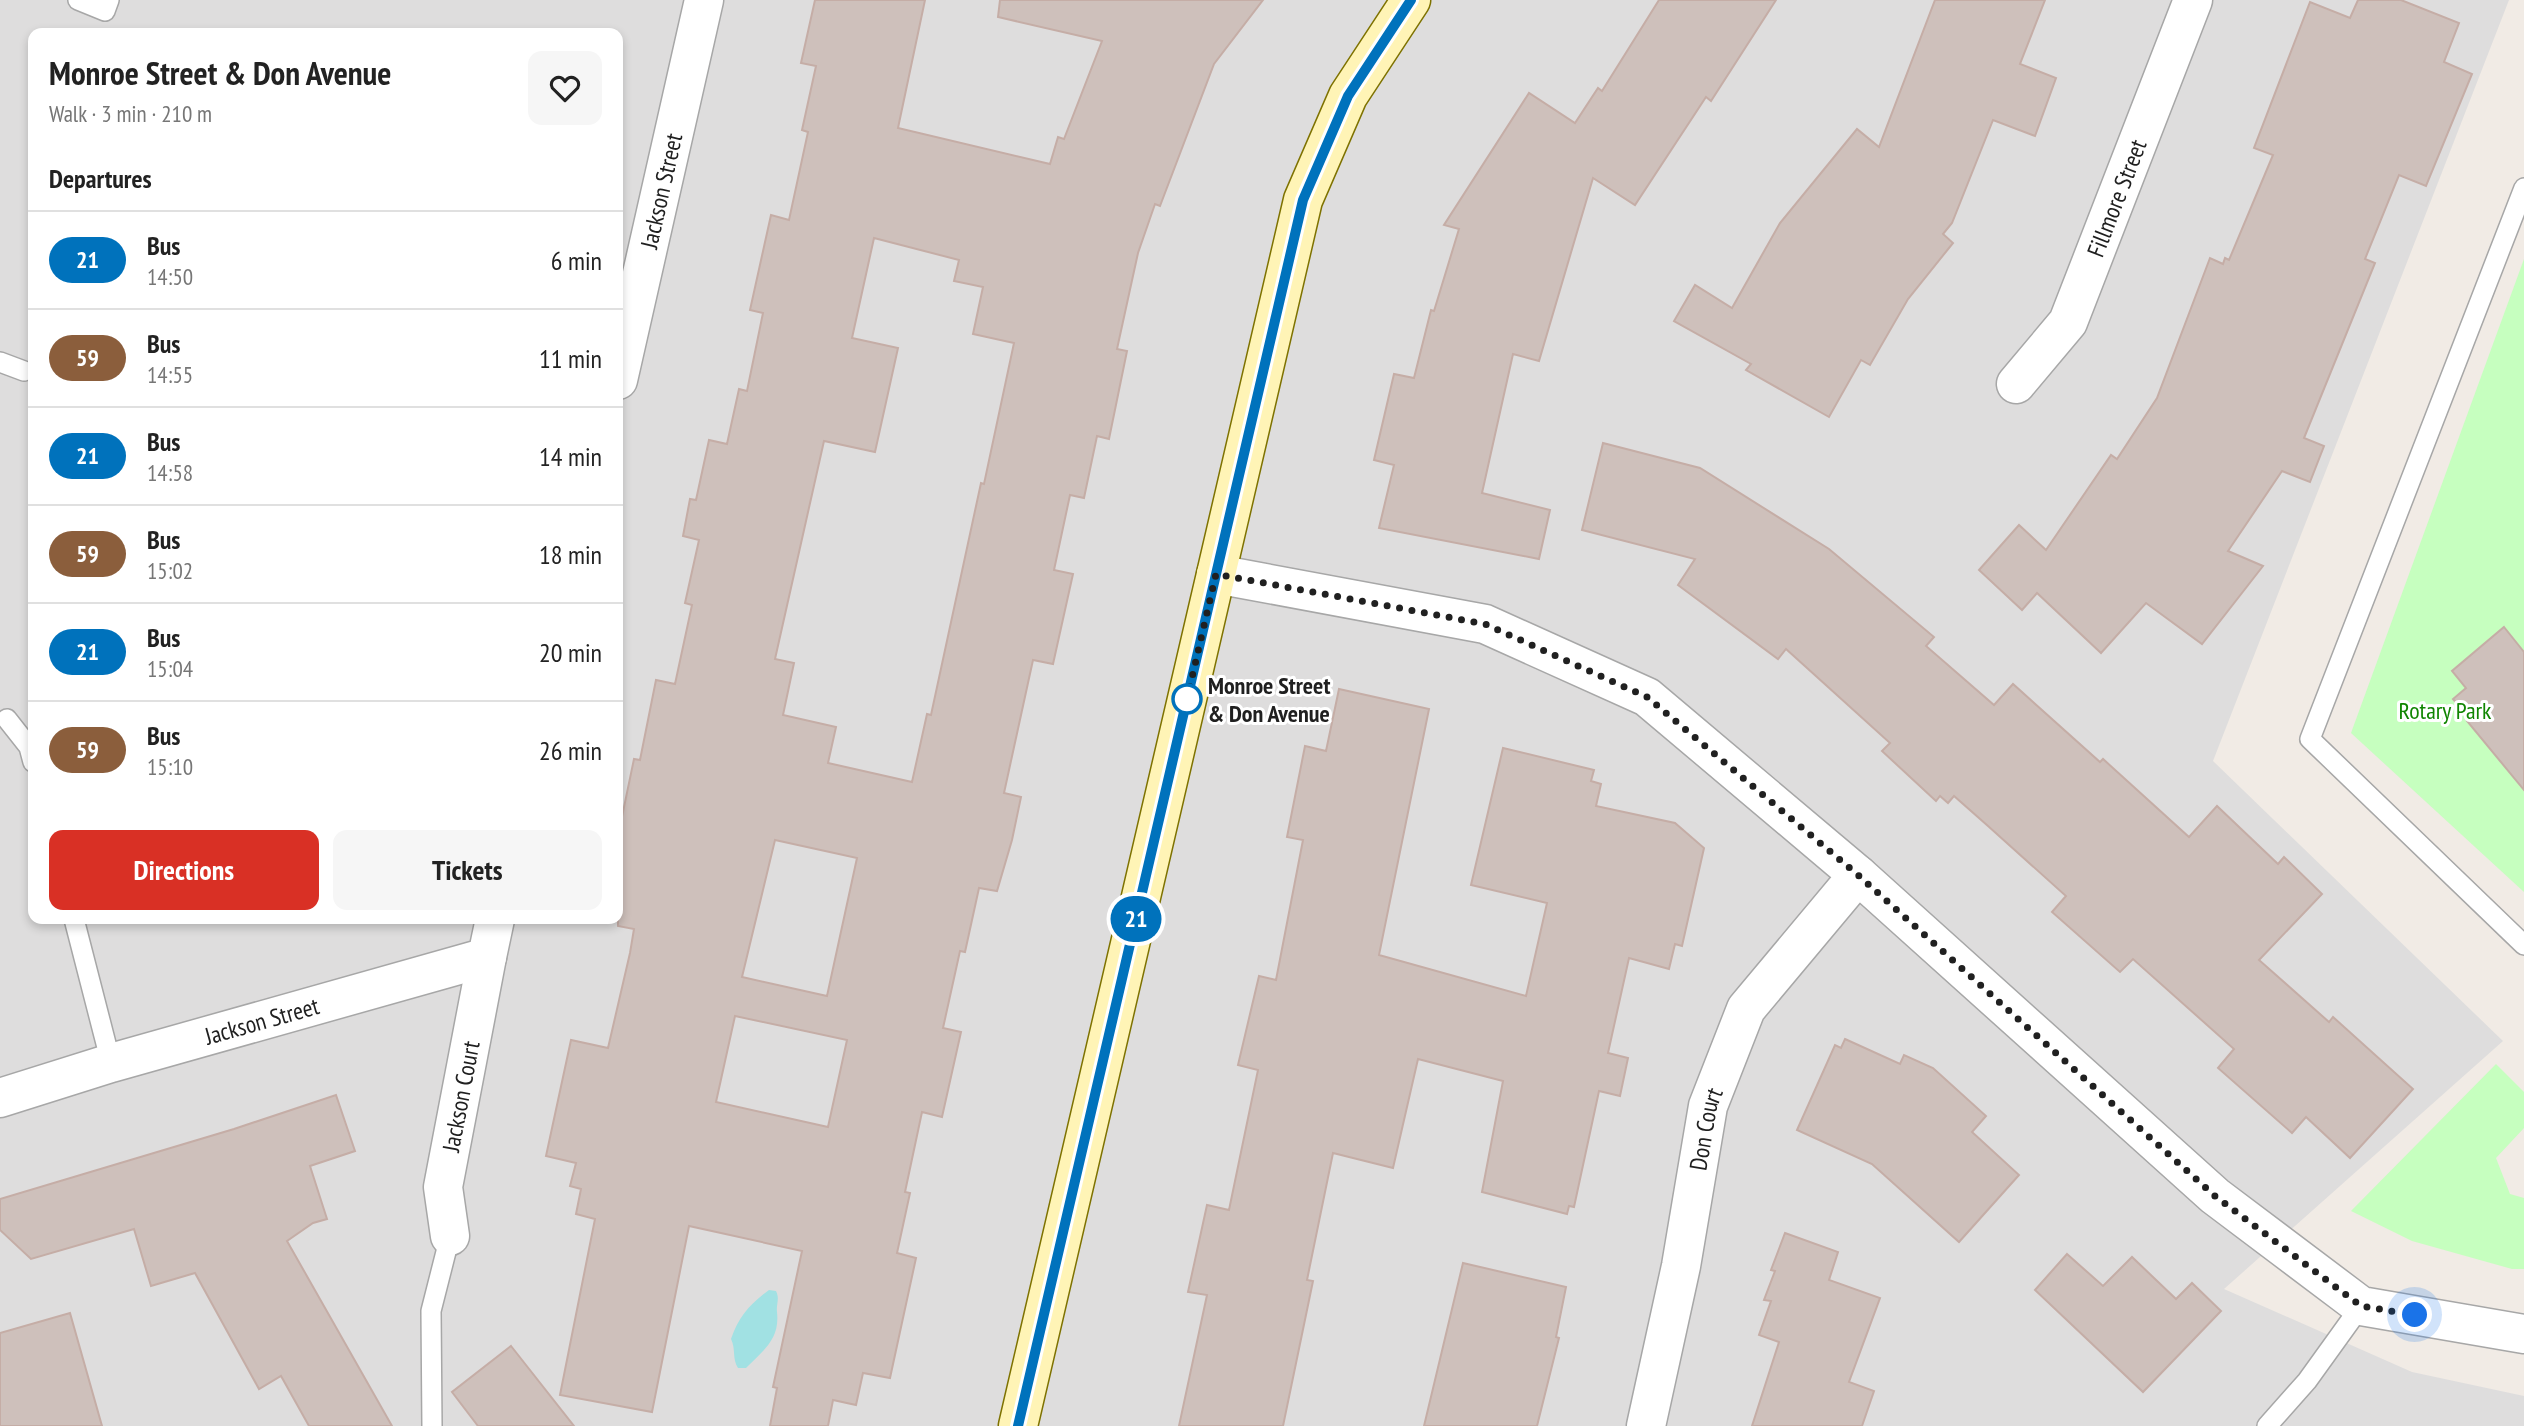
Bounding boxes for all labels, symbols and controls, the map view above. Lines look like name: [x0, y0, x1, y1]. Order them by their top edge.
text: Monroe Street & Don Avenue: [49, 51, 391, 94]
button: heart: [528, 51, 602, 125]
text: Walk · 3 min · 210 m: [49, 99, 212, 128]
street label: Jackson Street: [633, 130, 689, 252]
street label: Fillmore Street: [2079, 134, 2153, 261]
text: Departures: [49, 162, 152, 195]
text: Bus: [147, 229, 180, 262]
text: 21: [76, 244, 99, 275]
text: 6 min: [551, 244, 602, 277]
text: 14:50: [147, 262, 193, 291]
text: Bus: [147, 327, 180, 360]
text: 59: [76, 342, 99, 373]
text: 11 min: [539, 342, 602, 375]
text: 14:55: [147, 360, 193, 389]
text: Bus: [147, 425, 180, 458]
text: 21: [76, 440, 99, 471]
text: 14 min: [539, 440, 602, 473]
text: 14:58: [147, 458, 193, 487]
text: Bus: [147, 523, 180, 556]
text: 59: [76, 538, 99, 569]
text: 18 min: [539, 538, 602, 571]
text: 15:02: [147, 556, 193, 585]
text: Bus: [147, 621, 180, 654]
text: 21: [76, 636, 99, 667]
text: 20 min: [539, 636, 602, 669]
text: 15:04: [147, 654, 193, 683]
place label: Monroe Street & Don Avenue: [1208, 670, 1330, 729]
marker: Monroe Street & Don Avenue: [1172, 684, 1202, 714]
park label: Rotary Park: [2399, 695, 2492, 726]
text: Bus: [147, 719, 180, 752]
text: 59: [76, 734, 99, 765]
text: 26 min: [539, 734, 602, 767]
text: 15:10: [147, 752, 193, 781]
button: Directions: [49, 830, 319, 910]
button: Tickets: [333, 830, 602, 910]
line badge: 21: [1104, 896, 1168, 942]
text: 21: [1125, 903, 1147, 934]
street label: Jackson Street: [200, 990, 323, 1052]
street label: Jackson Court: [434, 1038, 486, 1155]
street label: Don Court: [1682, 1083, 1729, 1172]
your location: [2397, 1297, 2432, 1332]

